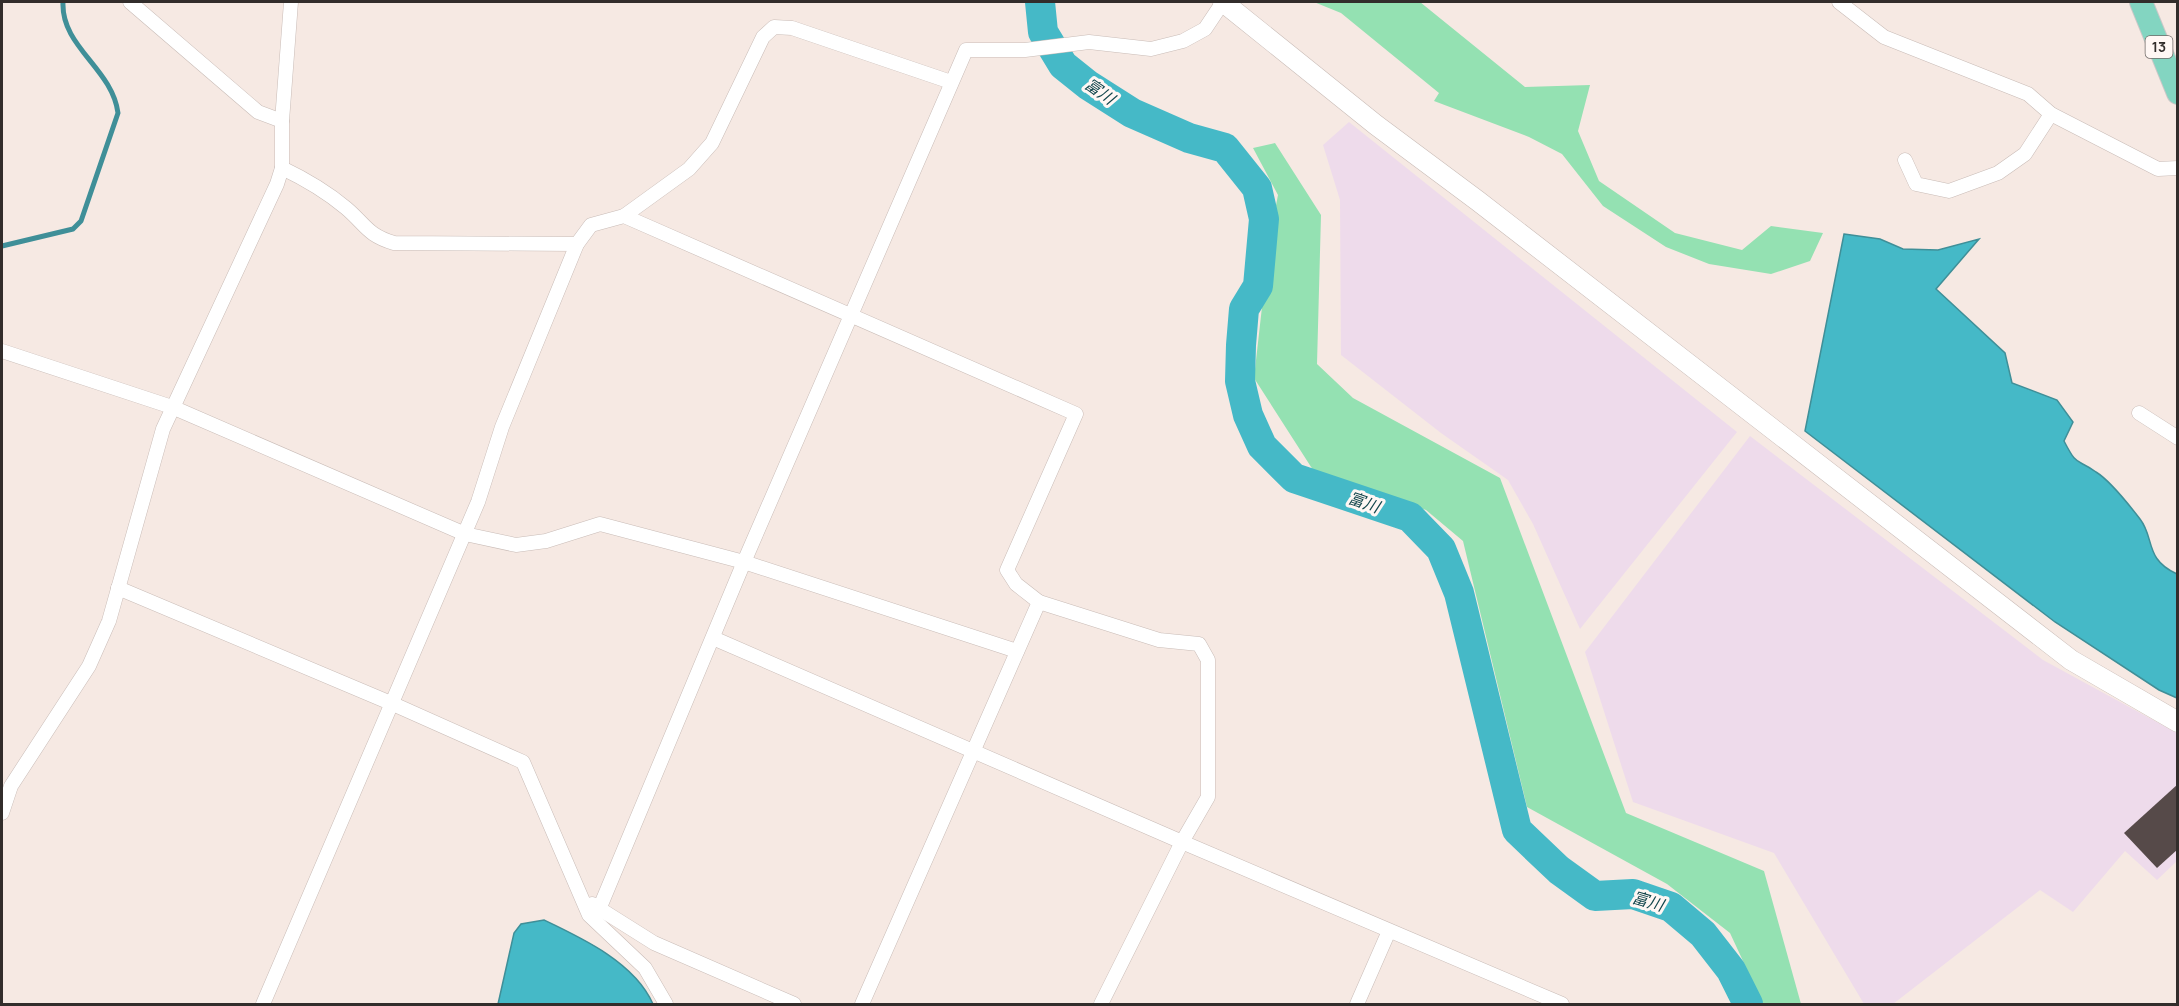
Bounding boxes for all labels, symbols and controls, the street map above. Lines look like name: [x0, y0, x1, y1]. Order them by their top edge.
road number: 13: [2146, 36, 2172, 58]
water label: 富川: [1081, 73, 1121, 110]
water label: 富川: [1345, 486, 1385, 518]
water label: 富川: [1630, 886, 1668, 917]

